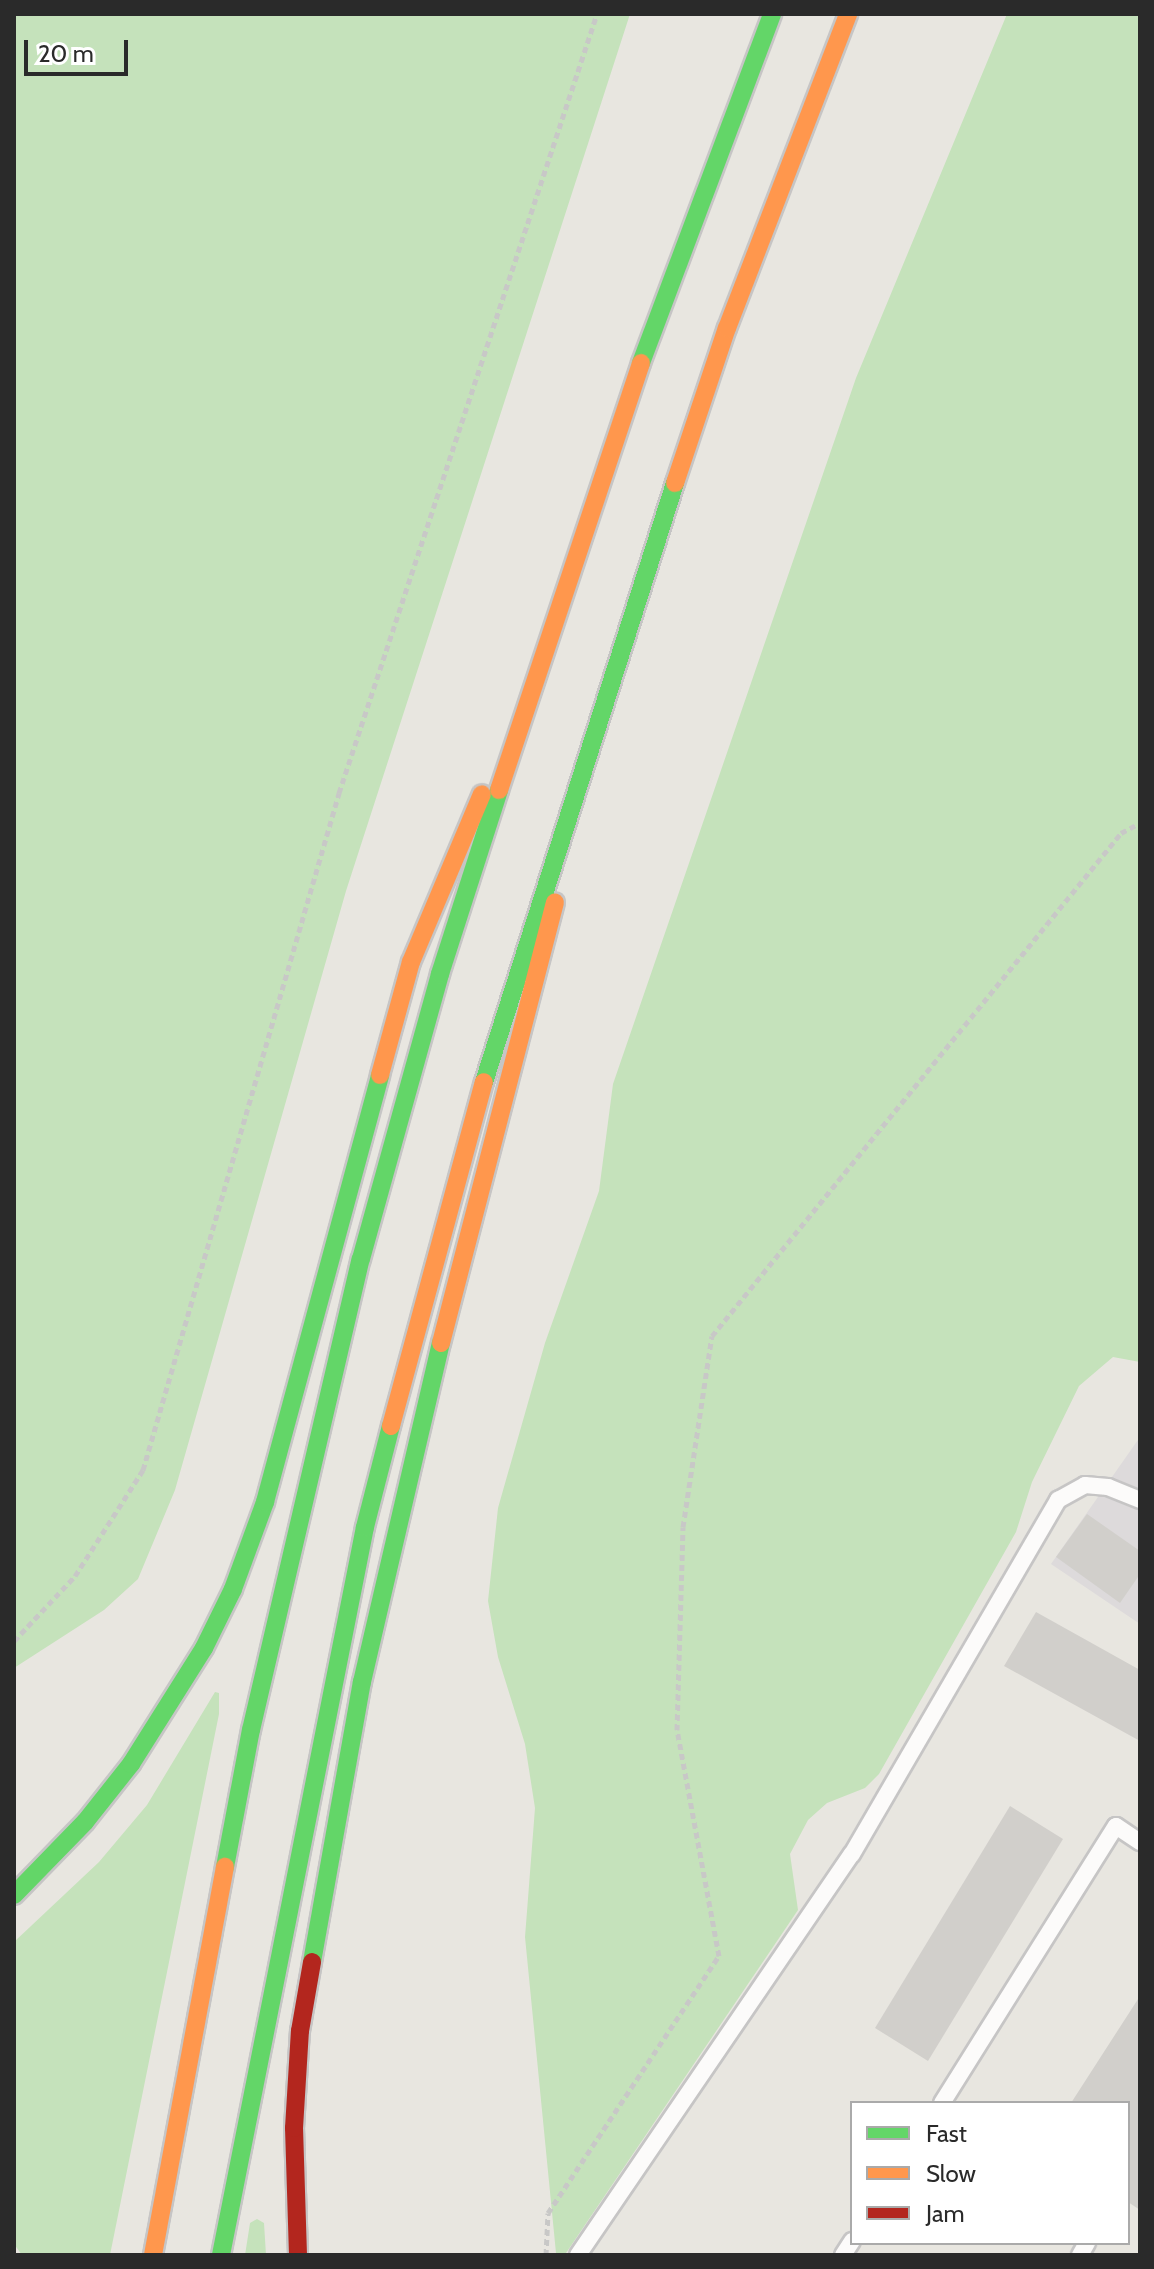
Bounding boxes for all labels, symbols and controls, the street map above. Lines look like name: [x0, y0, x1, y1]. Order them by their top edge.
scale bar: [28, 24, 132, 74]
text: 20 m: [38, 39, 94, 68]
legend: [850, 2101, 1130, 2245]
text: Fast: [926, 2119, 967, 2148]
text: Slow: [926, 2159, 976, 2188]
text: Jam: [926, 2199, 964, 2228]

